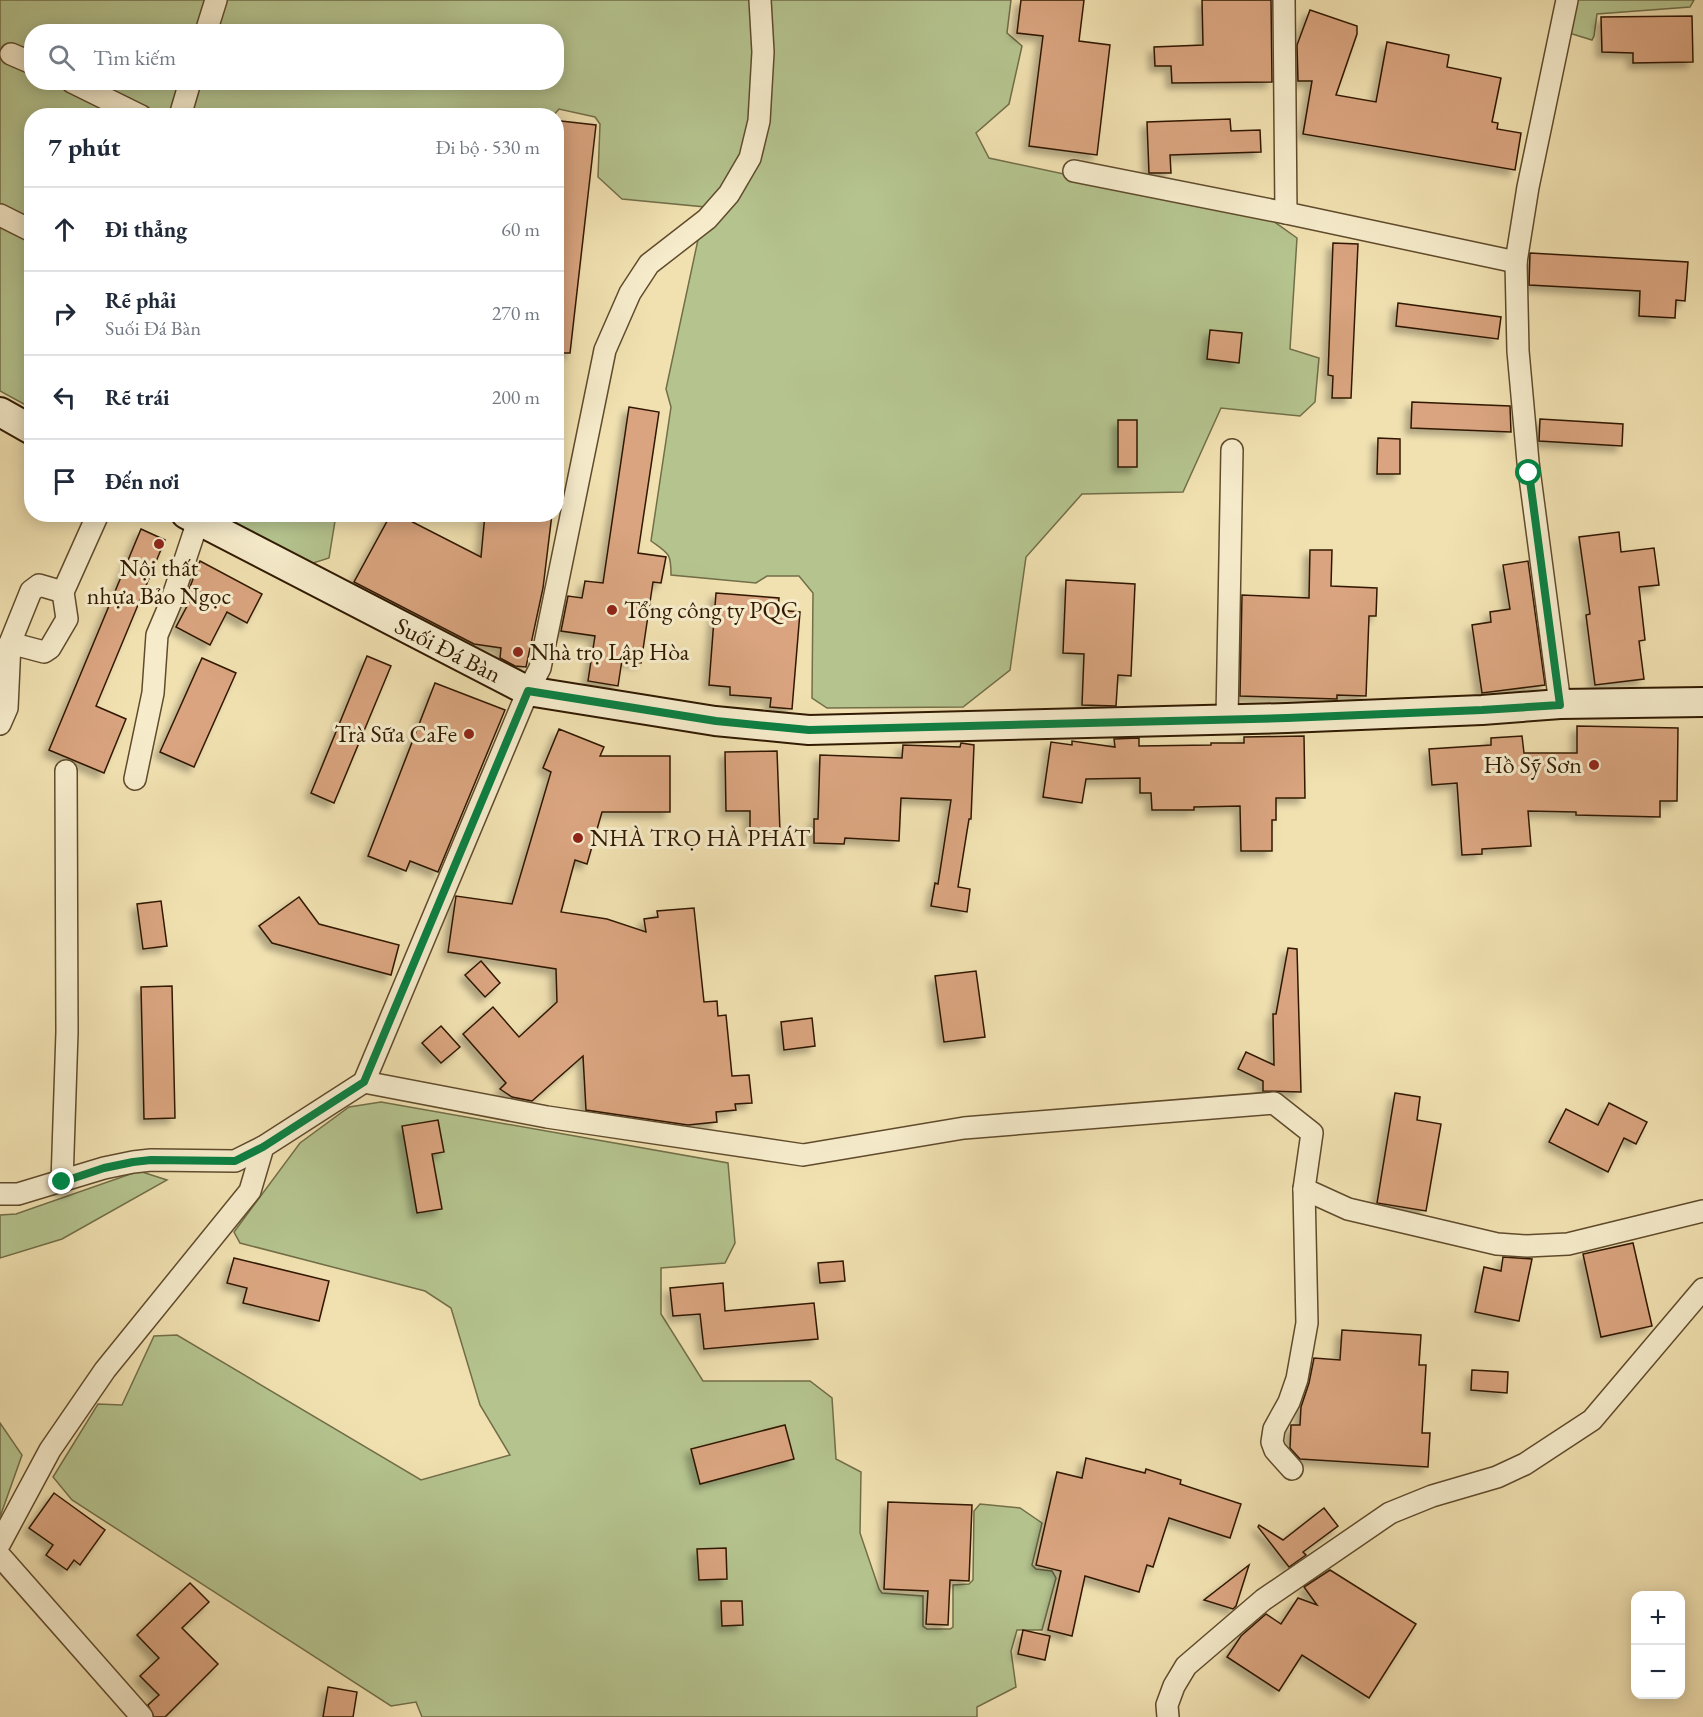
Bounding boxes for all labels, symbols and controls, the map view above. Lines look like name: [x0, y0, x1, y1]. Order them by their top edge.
search box: [24, 24, 564, 90]
icon: search: [45, 41, 78, 74]
text: Tìm kiếm: [93, 43, 176, 72]
text: 7 phút: [48, 130, 120, 164]
text: Đi bộ · 530 m: [435, 134, 540, 160]
icon: ahead: [48, 213, 81, 246]
text: Đi thẳng: [105, 215, 187, 244]
text: 60 m: [501, 216, 540, 242]
text: Rẽ phải: [105, 286, 176, 315]
icon: right: [48, 297, 81, 330]
text: 270 m: [492, 300, 540, 326]
text: Suối Đá Bàn: [105, 315, 201, 341]
icon: left: [48, 381, 81, 414]
text: Rẽ trái: [105, 383, 170, 412]
text: 200 m: [492, 384, 540, 410]
route start: [1515, 459, 1541, 485]
icon: arrive: [48, 465, 81, 498]
text: Đến nơi: [105, 467, 180, 496]
marker: Nội thất nhựa Bảo Ngọc: [152, 537, 166, 551]
place label: Nội thất nhựa Bảo Ngọc: [87, 552, 231, 611]
place label: Tổng công ty PQC: [624, 594, 798, 625]
marker: Tổng công ty PQC: [605, 603, 619, 617]
street label: Suối Đá Bàn: [390, 610, 507, 690]
place label: Nhà trọ Lập Hòa: [530, 636, 690, 667]
marker: Nhà trọ Lập Hòa: [511, 645, 525, 659]
place label: Trà Sữa CaFe: [334, 718, 457, 749]
marker: Trà Sữa CaFe: [462, 727, 476, 741]
place label: Hồ Sỹ Sơn: [1483, 749, 1582, 780]
marker: Hồ Sỹ Sơn: [1587, 758, 1601, 772]
place label: NHÀ TRỌ HÀ PHÁT: [590, 822, 811, 853]
marker: NHÀ TRỌ HÀ PHÁT: [571, 831, 585, 845]
route end: [48, 1168, 74, 1194]
map controls: [1631, 1591, 1685, 1699]
button: +: [1631, 1591, 1685, 1645]
button: −: [1631, 1645, 1685, 1699]

